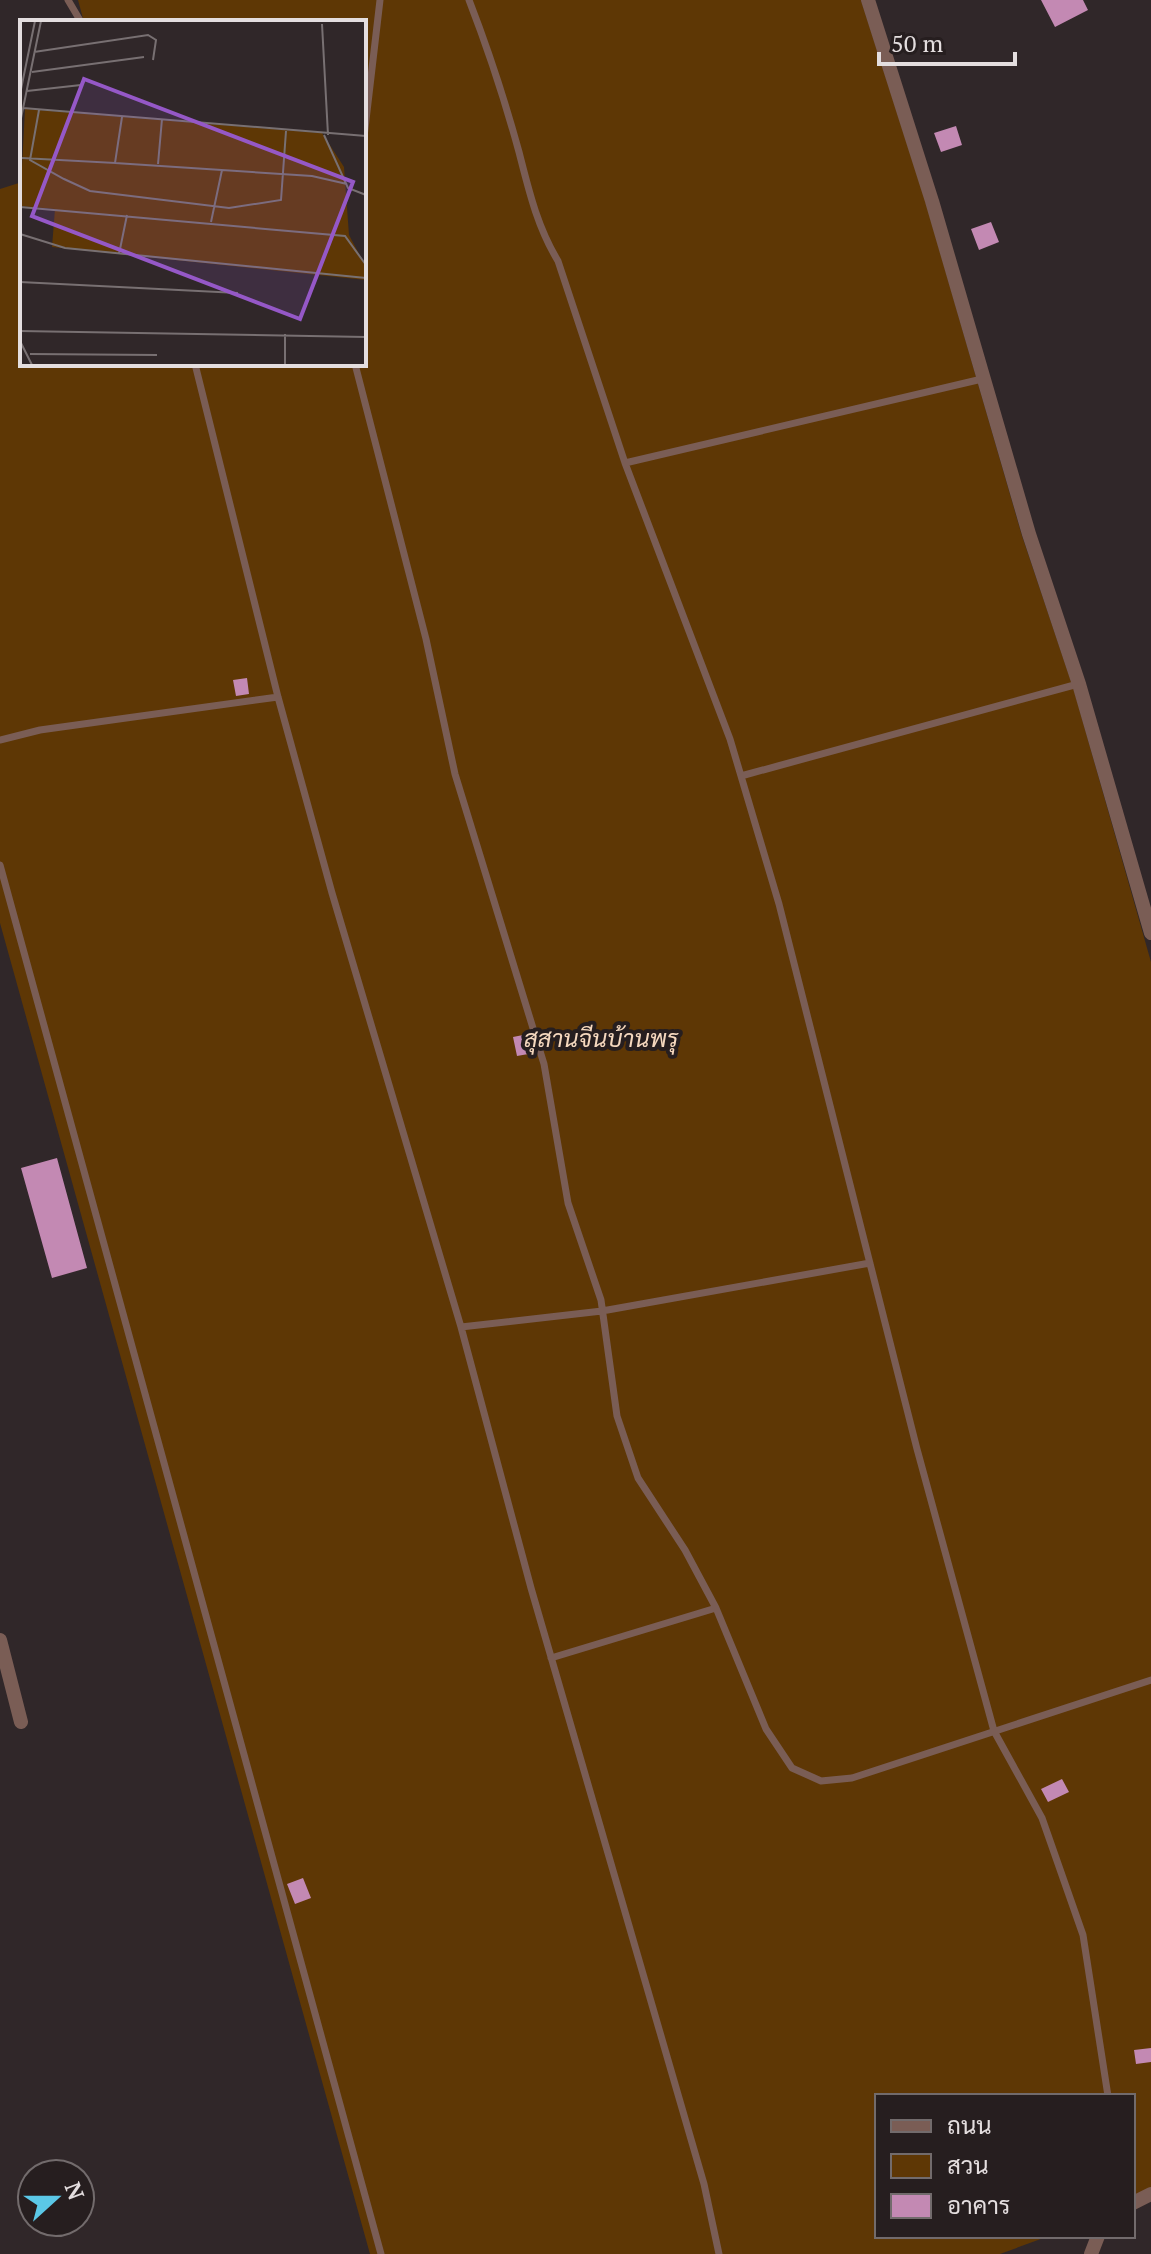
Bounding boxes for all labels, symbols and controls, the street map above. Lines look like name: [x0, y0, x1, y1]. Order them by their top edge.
scale bar: [879, 16, 1015, 66]
inset map: [20, 20, 366, 366]
text: 50 m: [891, 27, 943, 59]
park label: สุสานจีนบ้านพรุ: [524, 1022, 680, 1055]
legend: [875, 2094, 1135, 2238]
text: ถนน: [947, 2109, 992, 2141]
text: สวน: [947, 2149, 989, 2181]
north arrow: [16, 2158, 96, 2238]
text: N: [59, 2178, 92, 2204]
text: อาคาร: [947, 2189, 1010, 2221]

